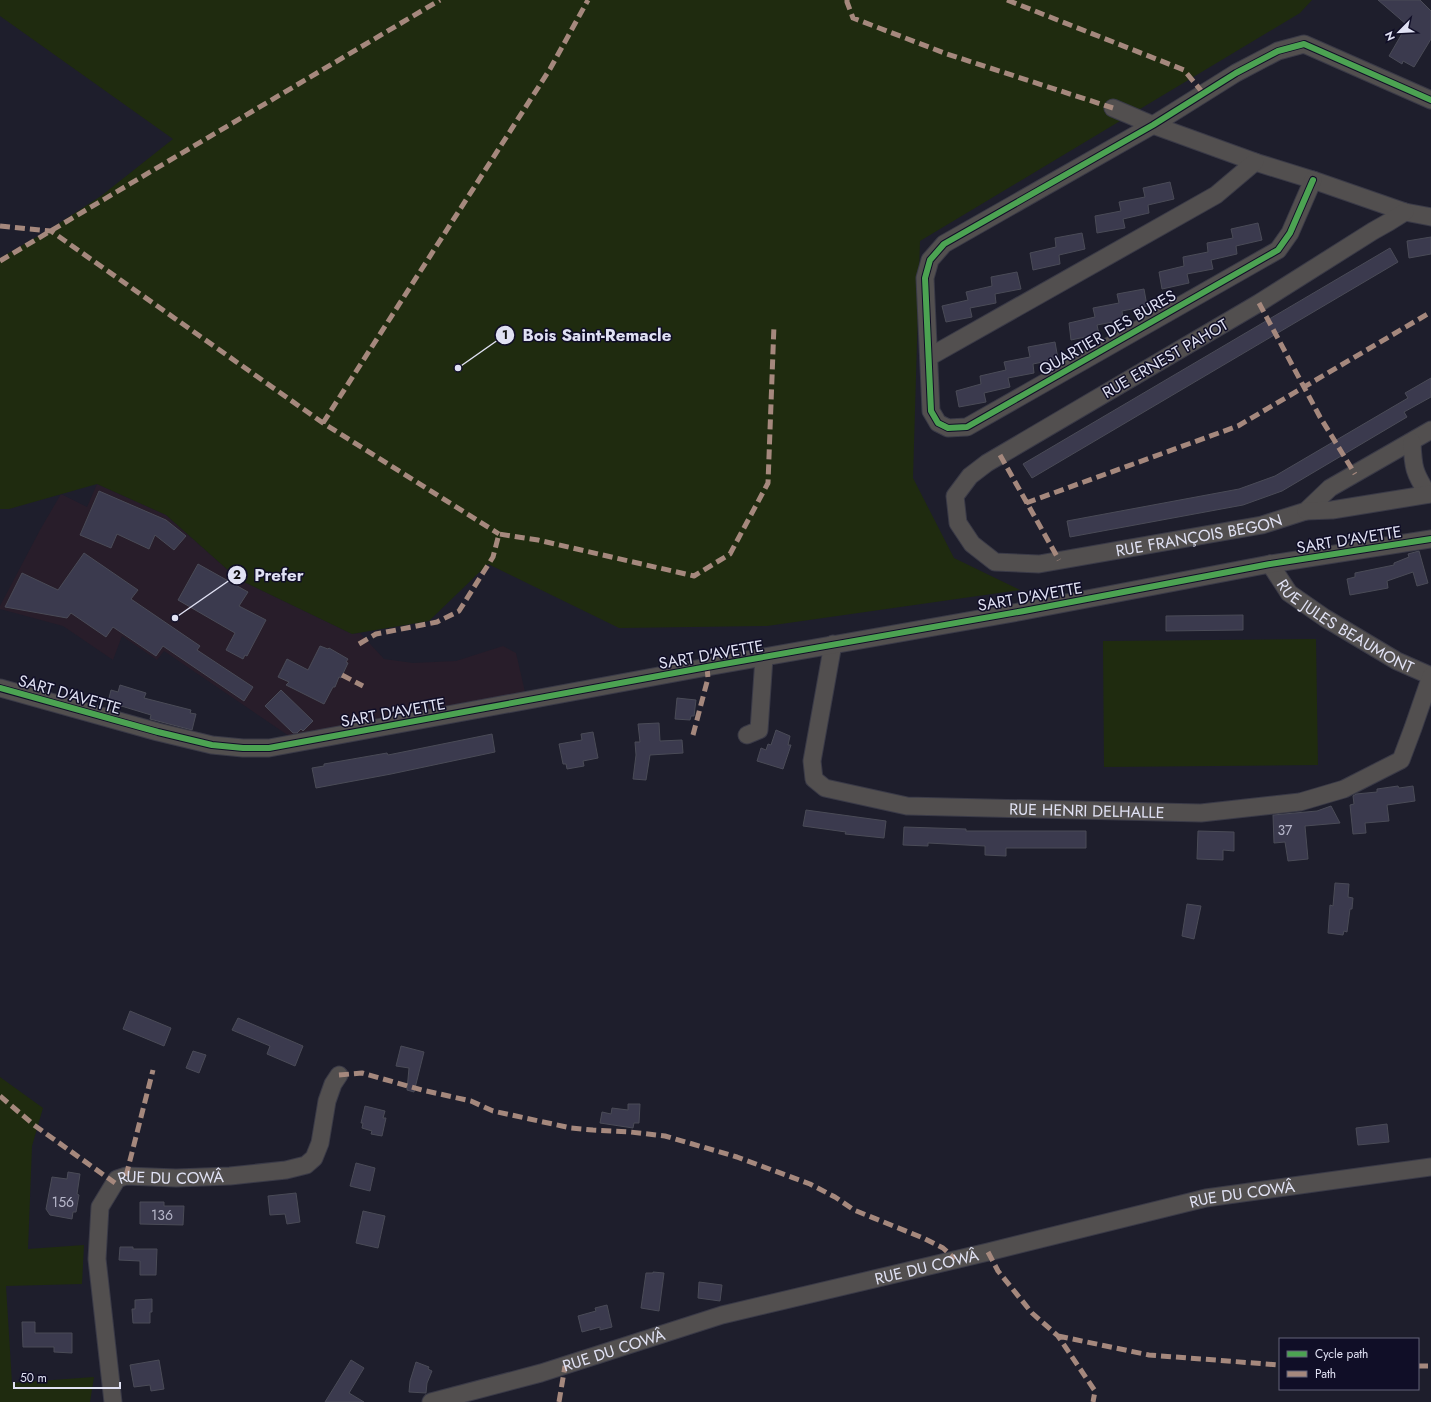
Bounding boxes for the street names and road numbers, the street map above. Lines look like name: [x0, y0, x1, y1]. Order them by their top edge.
street label: QUARTIER DES BURES: [1034, 284, 1180, 381]
street label: RUE ERNEST PAHOT: [1098, 313, 1233, 404]
street label: RUE FRANÇOIS BEGON: [1114, 508, 1285, 562]
street label: SART D'AVETTE: [1295, 520, 1403, 559]
street label: RUE JULES BEAUMONT: [1271, 575, 1418, 679]
street label: SART D'AVETTE: [976, 576, 1084, 617]
street label: SART D'AVETTE: [657, 634, 765, 675]
street label: SART D'AVETTE: [16, 669, 124, 720]
street label: SART D'AVETTE: [339, 692, 447, 733]
street label: RUE HENRI DELHALLE: [1009, 797, 1165, 824]
street label: RUE DU COWÂ: [115, 1165, 225, 1190]
street label: RUE DU COWÂ: [1187, 1175, 1297, 1214]
street label: RUE DU COWÂ: [872, 1244, 981, 1290]
street label: RUE DU COWÂ: [560, 1323, 668, 1377]

